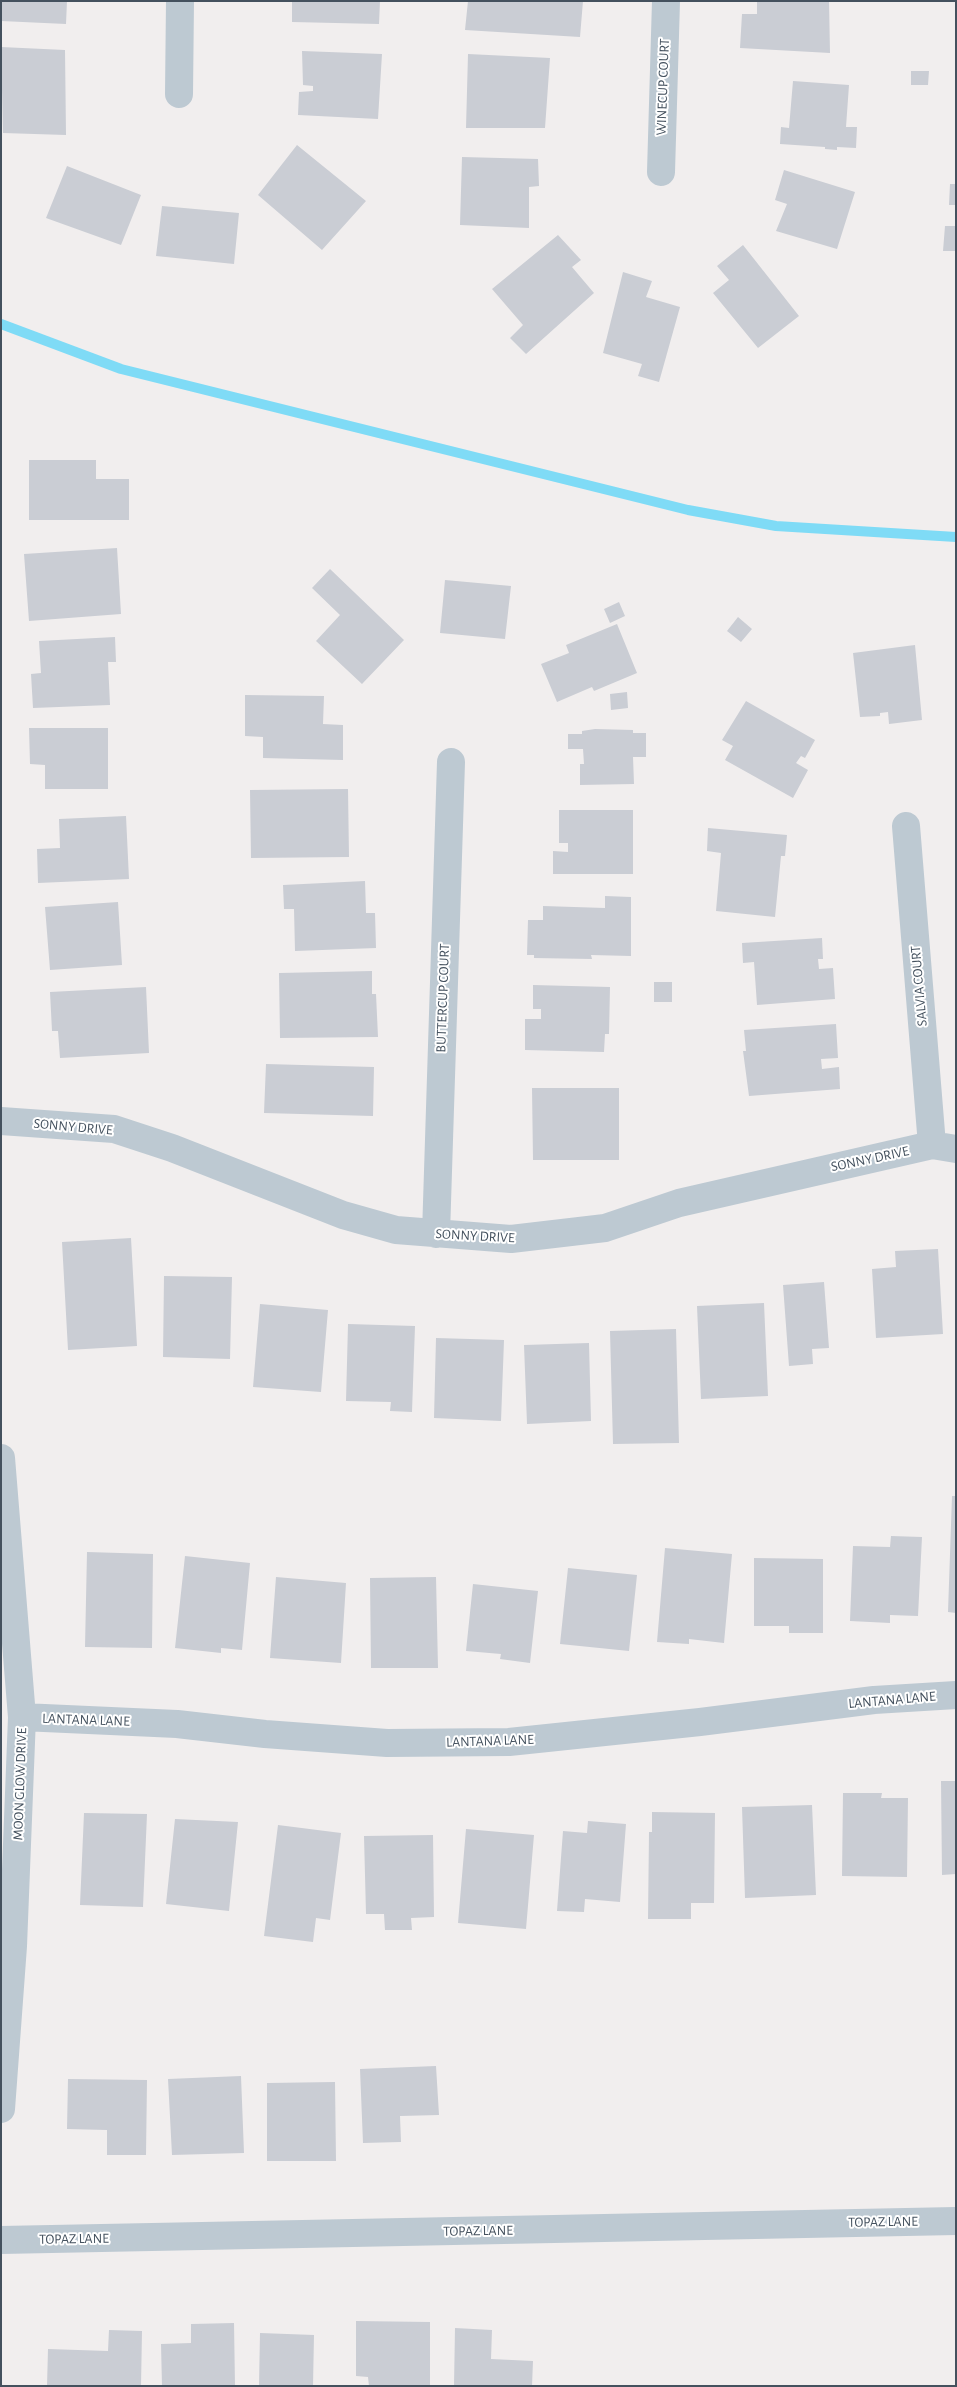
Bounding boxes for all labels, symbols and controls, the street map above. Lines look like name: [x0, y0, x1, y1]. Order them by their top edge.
street label: WINECUP COURT: [653, 38, 673, 136]
street label: BUTTERCUP COURT: [433, 943, 453, 1053]
street label: SALVIA COURT: [907, 945, 931, 1027]
street label: SONNY DRIVE: [33, 1115, 113, 1139]
street label: SONNY DRIVE: [829, 1143, 911, 1175]
street label: SONNY DRIVE: [435, 1226, 515, 1246]
street label: LANTANA LANE: [848, 1688, 936, 1712]
street label: LANTANA LANE: [42, 1710, 130, 1730]
street label: MOON GLOW DRIVE: [10, 1727, 30, 1841]
street label: LANTANA LANE: [446, 1731, 534, 1751]
street label: TOPAZ LANE: [848, 2213, 918, 2231]
street label: TOPAZ LANE: [443, 2222, 513, 2240]
street label: TOPAZ LANE: [39, 2230, 109, 2248]

